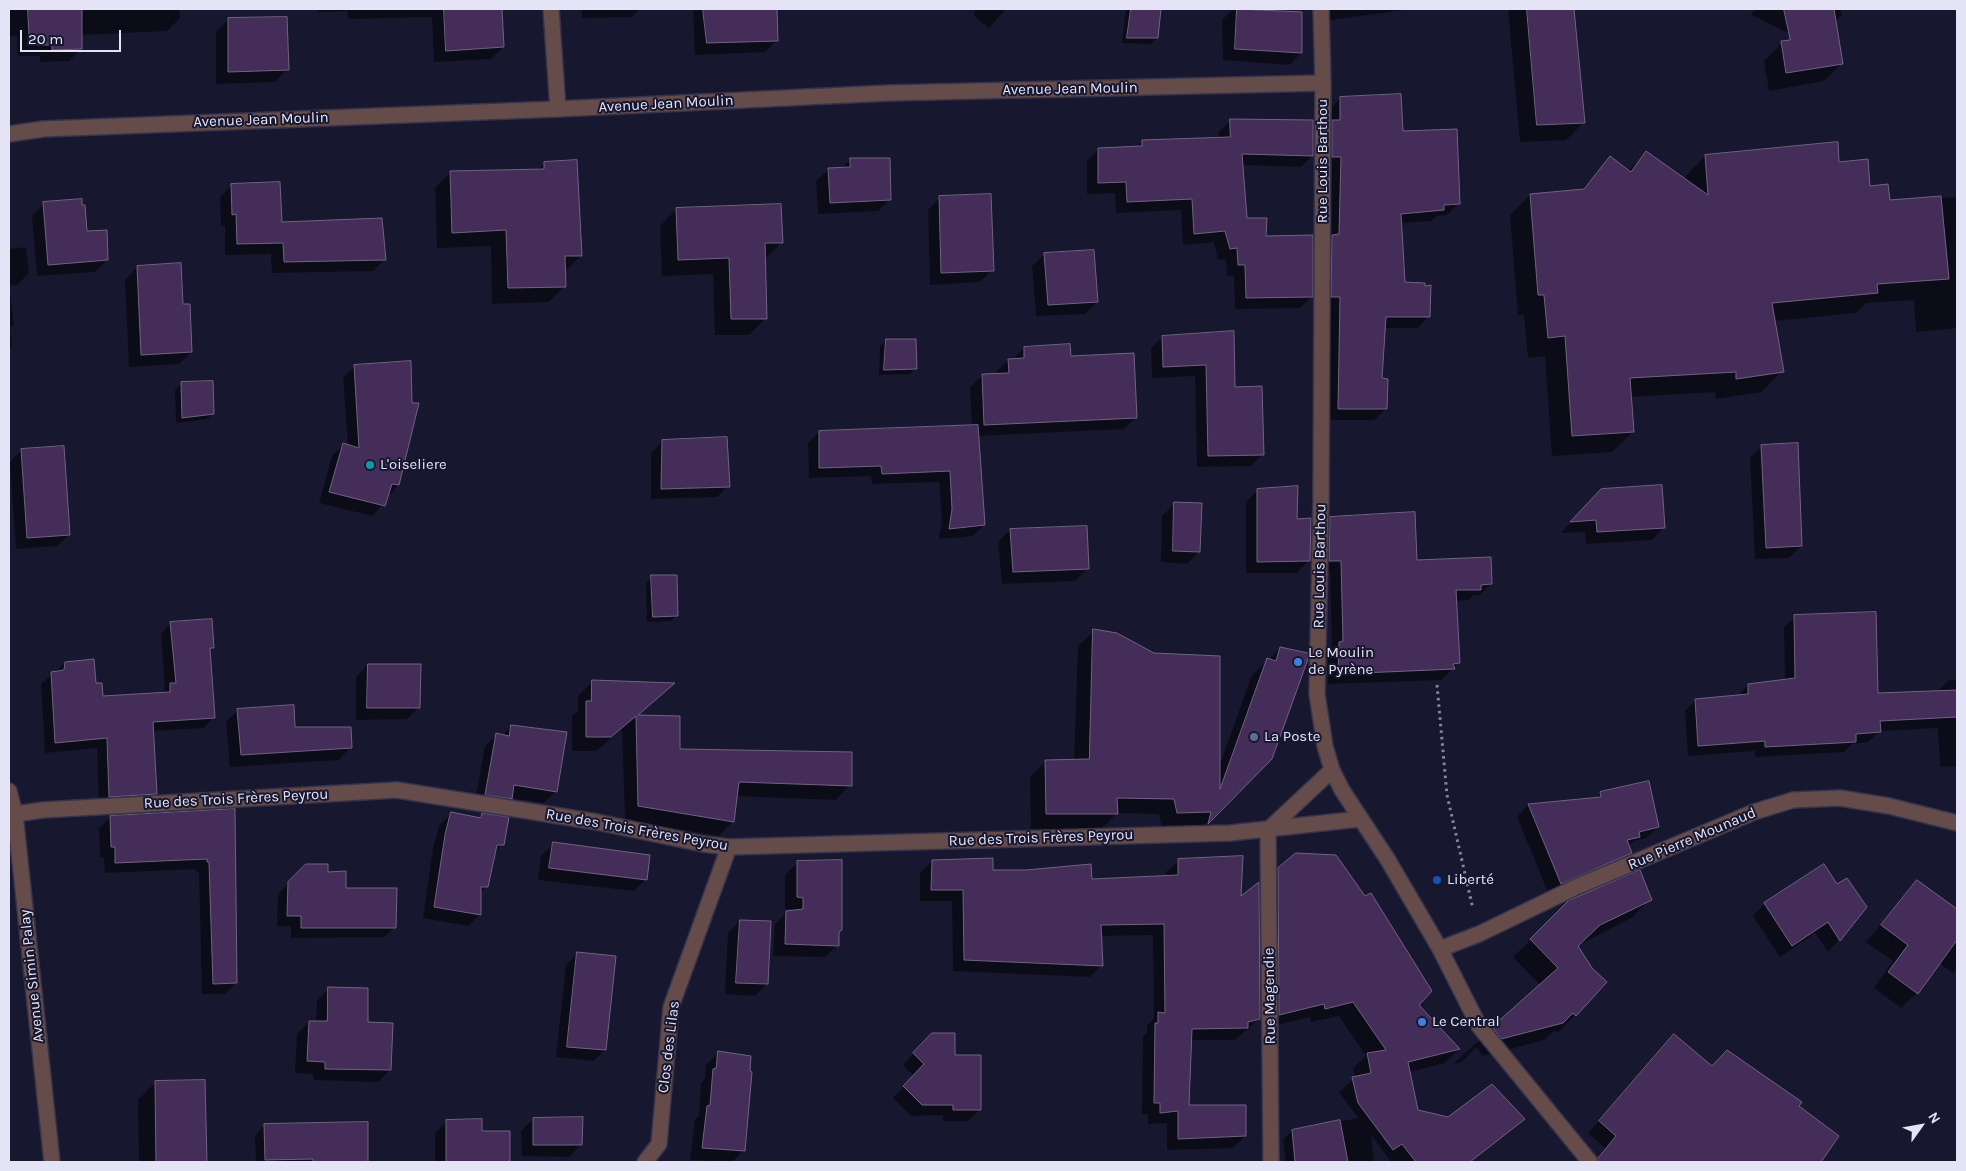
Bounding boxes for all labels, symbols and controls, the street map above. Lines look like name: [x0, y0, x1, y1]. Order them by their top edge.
scale bar: [22, 20, 124, 52]
text: 20 m: [28, 30, 63, 48]
street label: Avenue Jean Moulin: [1002, 79, 1138, 99]
street label: Avenue Jean Moulin: [598, 91, 734, 117]
street label: Rue Louis Barthou: [1314, 99, 1332, 223]
street label: Avenue Jean Moulin: [193, 109, 329, 131]
place label: L'oiseliere: [380, 456, 447, 474]
marker: L'oiseliere: [364, 459, 376, 471]
street label: Rue Louis Barthou: [1310, 503, 1330, 629]
place label: Le Moulin de Pyrène: [1308, 644, 1374, 679]
marker: Le Moulin de Pyrène: [1292, 656, 1304, 668]
place label: La Poste: [1264, 728, 1321, 746]
marker: La Poste: [1248, 731, 1260, 743]
street label: Rue des Trois Frères Peyrou: [143, 785, 329, 813]
street label: Rue Pierre Mounaud: [1625, 804, 1759, 874]
street label: Rue des Trois Frères Peyrou: [544, 805, 730, 855]
street label: Rue des Trois Frères Peyrou: [948, 826, 1134, 850]
place label: Liberté: [1447, 871, 1494, 889]
marker: Liberté: [1431, 874, 1443, 886]
street label: Avenue Simin Palay: [16, 909, 48, 1043]
street label: Rue Magendie: [1260, 947, 1280, 1045]
street label: Clos des Lilas: [654, 1000, 684, 1094]
place label: Le Central: [1432, 1013, 1500, 1031]
marker: Le Central: [1416, 1016, 1428, 1028]
north arrow: [1896, 1101, 1946, 1151]
text: N: [1924, 1109, 1944, 1127]

